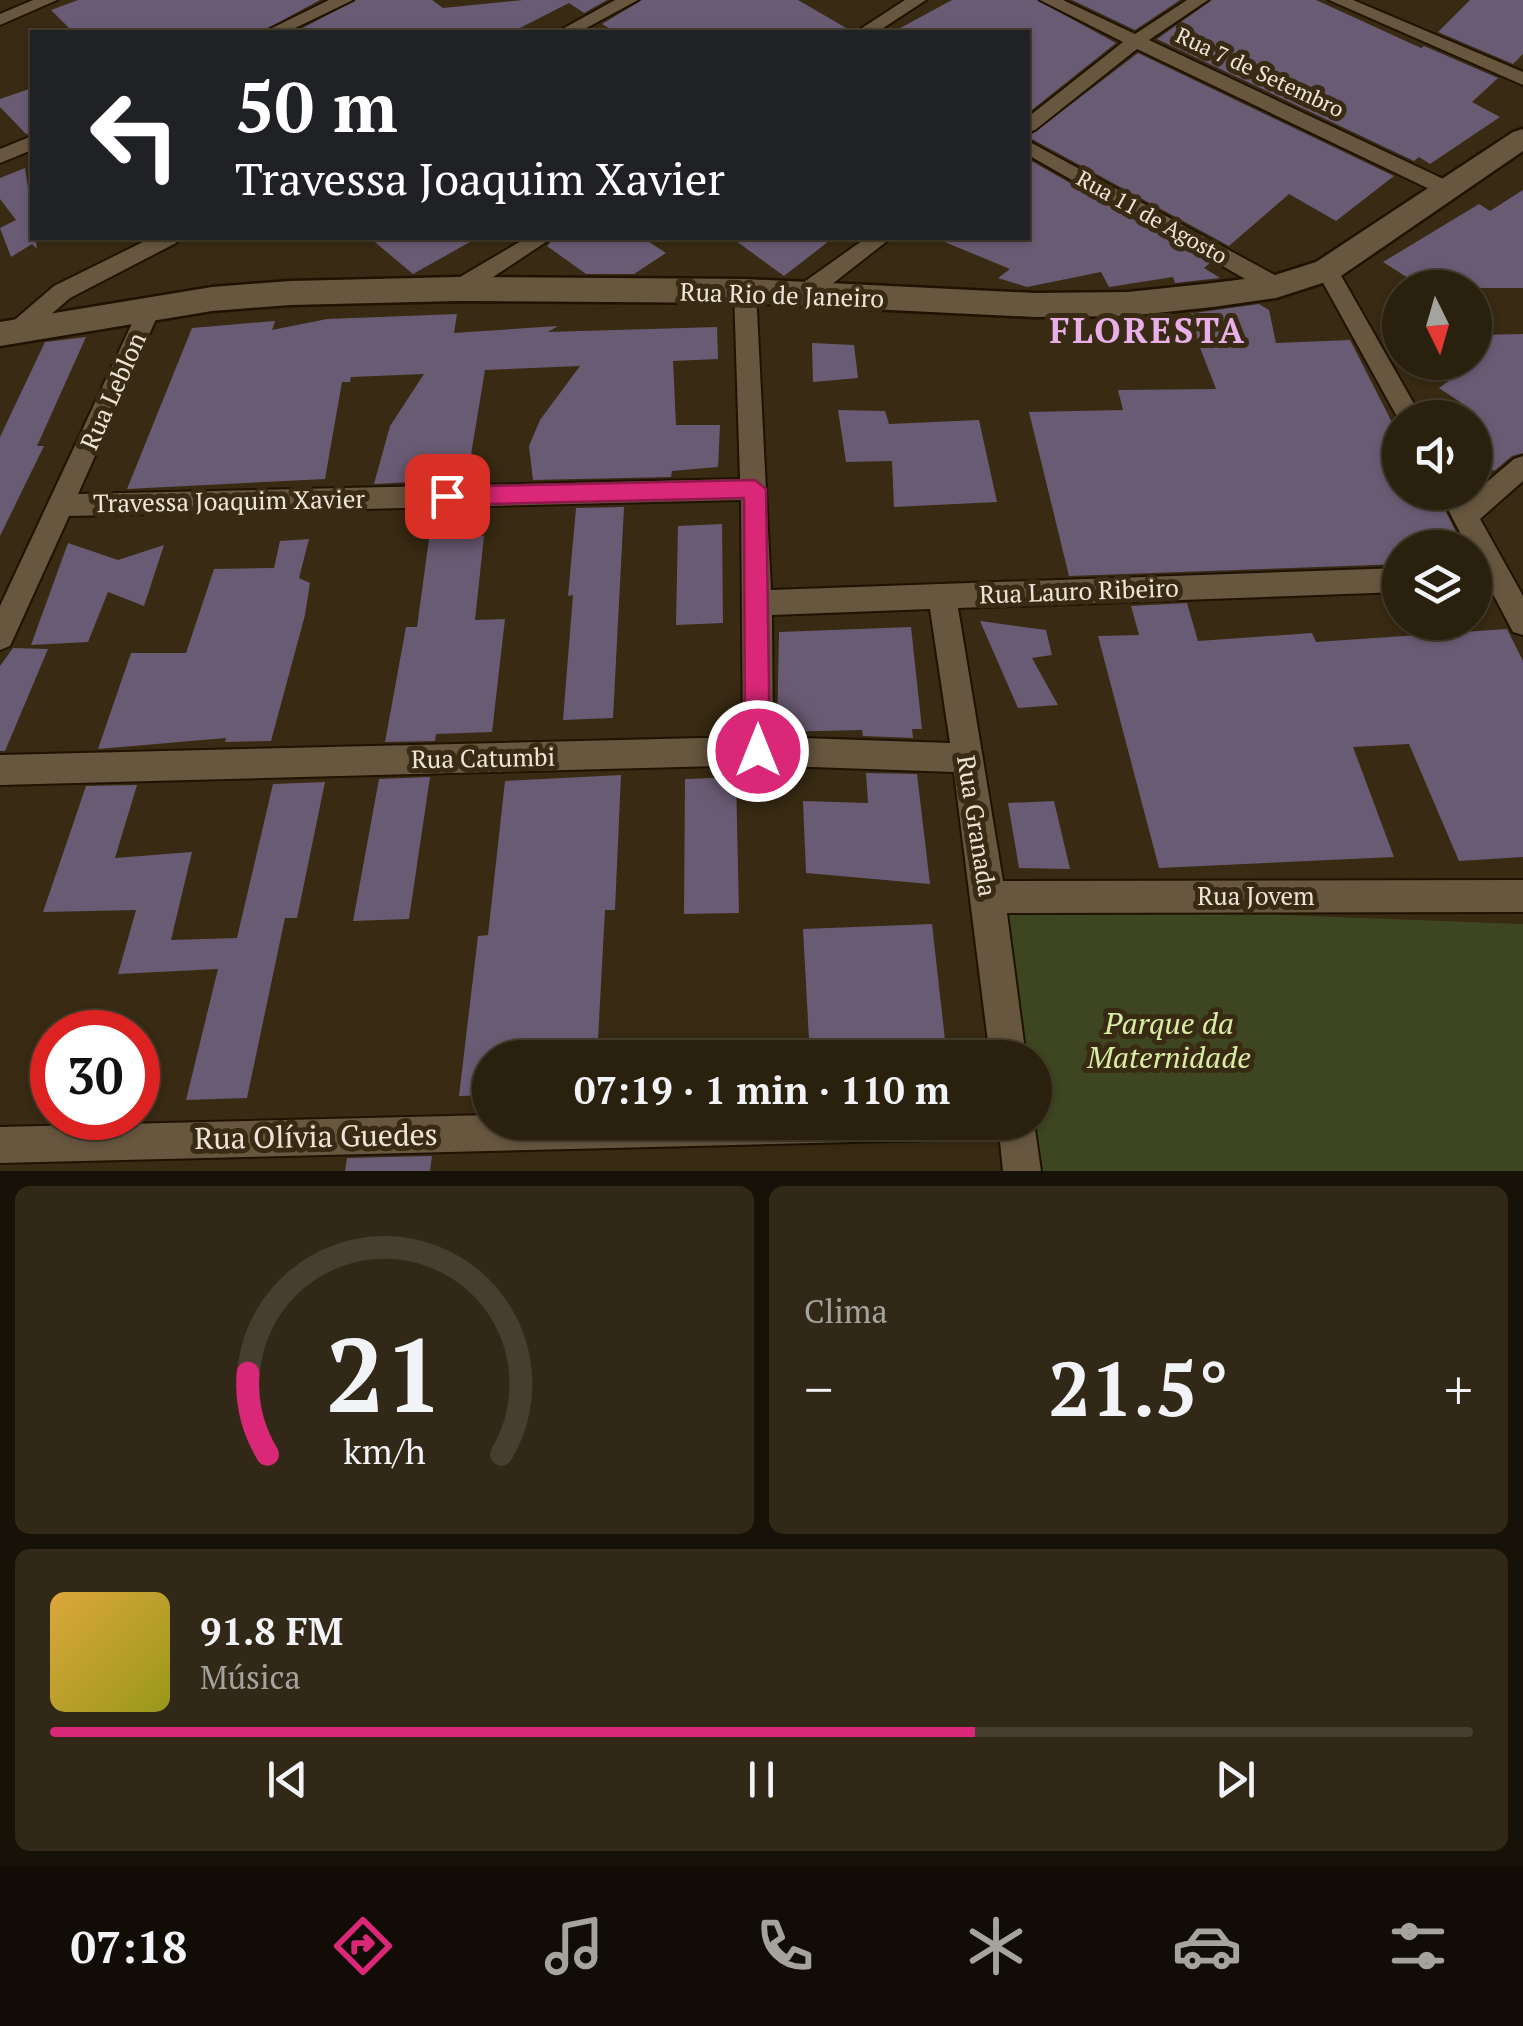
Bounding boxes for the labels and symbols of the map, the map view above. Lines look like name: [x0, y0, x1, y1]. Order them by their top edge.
street label: Rua 7 de Setembro: [1171, 20, 1349, 123]
street label: Rua 11 de Agosto: [1072, 163, 1233, 270]
north arrow: [1382, 270, 1492, 380]
street label: Rua Rio de Janeiro: [679, 274, 885, 315]
district label: FLORESTA: [1050, 307, 1247, 353]
street label: Rua Leblon: [72, 327, 153, 455]
pin: [405, 454, 490, 539]
street label: Travessa Joaquim Xavier: [93, 482, 366, 519]
street label: Rua Lauro Ribeiro: [979, 571, 1179, 610]
position arrow: [706, 699, 810, 803]
street label: Rua Catumbi: [411, 740, 555, 775]
street label: Rua Granada: [950, 753, 1005, 899]
street label: Rua Jovem: [1197, 879, 1315, 912]
park label: Parque da Maternidade: [1086, 1003, 1251, 1077]
speed limit sign: 30: [30, 1010, 160, 1140]
street label: Rua Olívia Guedes: [194, 1114, 438, 1158]

